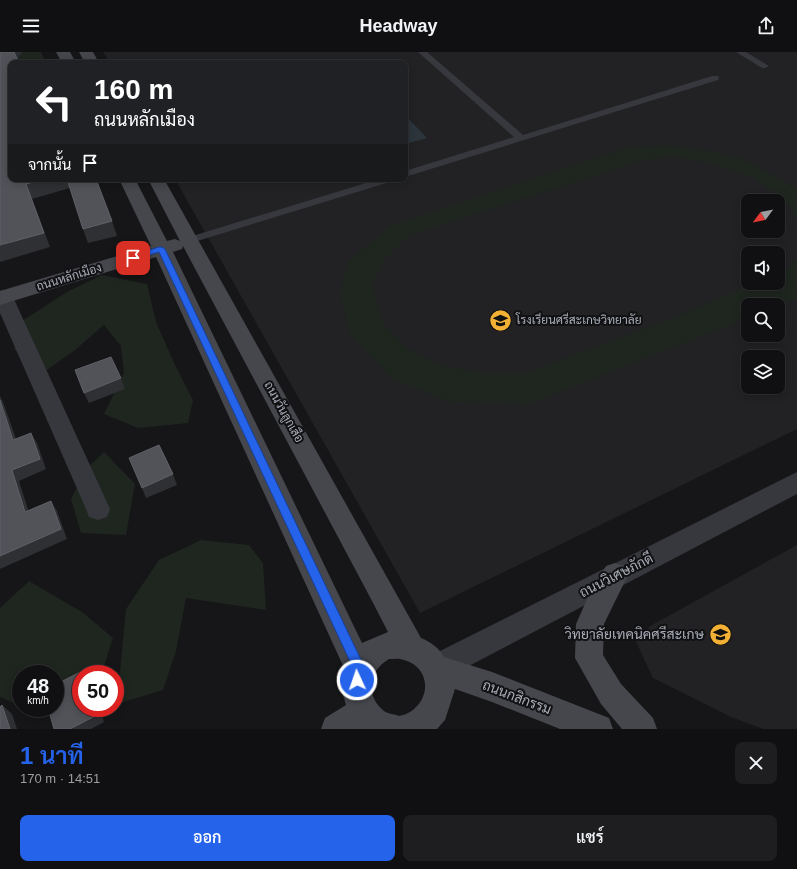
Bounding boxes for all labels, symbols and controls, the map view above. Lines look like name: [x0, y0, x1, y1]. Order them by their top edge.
icon: menu: [20, 15, 42, 37]
icon: share: [755, 15, 777, 37]
text: Headway: [359, 16, 438, 36]
text: 160 m: [94, 74, 173, 105]
icon: left: [28, 76, 80, 128]
text: ถนนหลักเมือง: [94, 110, 195, 130]
icon: arrive: [79, 152, 101, 174]
text: จากนั้น: [28, 156, 71, 173]
north arrow: [741, 194, 785, 238]
map controls: [741, 194, 785, 394]
pin: [116, 241, 150, 275]
button: sound: [741, 246, 785, 290]
icon: arrive: [122, 247, 144, 269]
street label: ถนนหลักเมือง: [35, 260, 103, 294]
button: search: [741, 298, 785, 342]
school or university icon: โรงเรียนศรีสะเกษวิทยาลัย: [488, 307, 514, 333]
place label: โรงเรียนศรีสะเกษวิทยาลัย: [515, 312, 642, 327]
button: layers: [741, 350, 785, 394]
street label: ถนนวันลูกเสือ: [261, 379, 307, 445]
street label: ถนนวิเศษภักดี: [576, 549, 655, 600]
school or university icon: วิทยาลัยเทคนิคศรีสะเกษ: [707, 621, 733, 647]
place label: วิทยาลัยเทคนิคศรีสะเกษ: [564, 625, 705, 642]
position arrow: [336, 659, 378, 701]
speed limit sign: 50: [72, 665, 124, 717]
text: 48: [27, 675, 49, 697]
street label: ถนนกสิกรรม: [480, 677, 554, 717]
text: km/h: [27, 695, 49, 706]
text: 1 นาที: [20, 742, 84, 769]
button: close: [735, 742, 777, 784]
text: 170 m · 14:51: [20, 771, 100, 786]
button: ออก: [20, 815, 395, 861]
button: แชร์: [403, 815, 777, 861]

